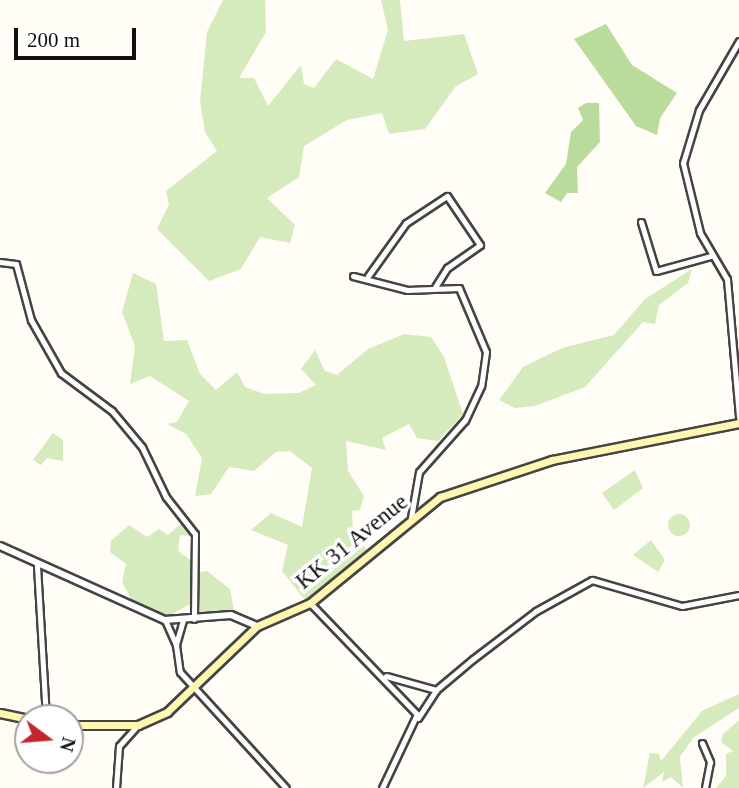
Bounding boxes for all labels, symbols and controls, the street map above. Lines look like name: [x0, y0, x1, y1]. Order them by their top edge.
scale bar: [18, 14, 140, 58]
text: 200 m: [27, 28, 80, 52]
street label: KK 31 Avenue: [290, 488, 414, 596]
north arrow: [14, 704, 84, 774]
text: N: [56, 735, 80, 754]

